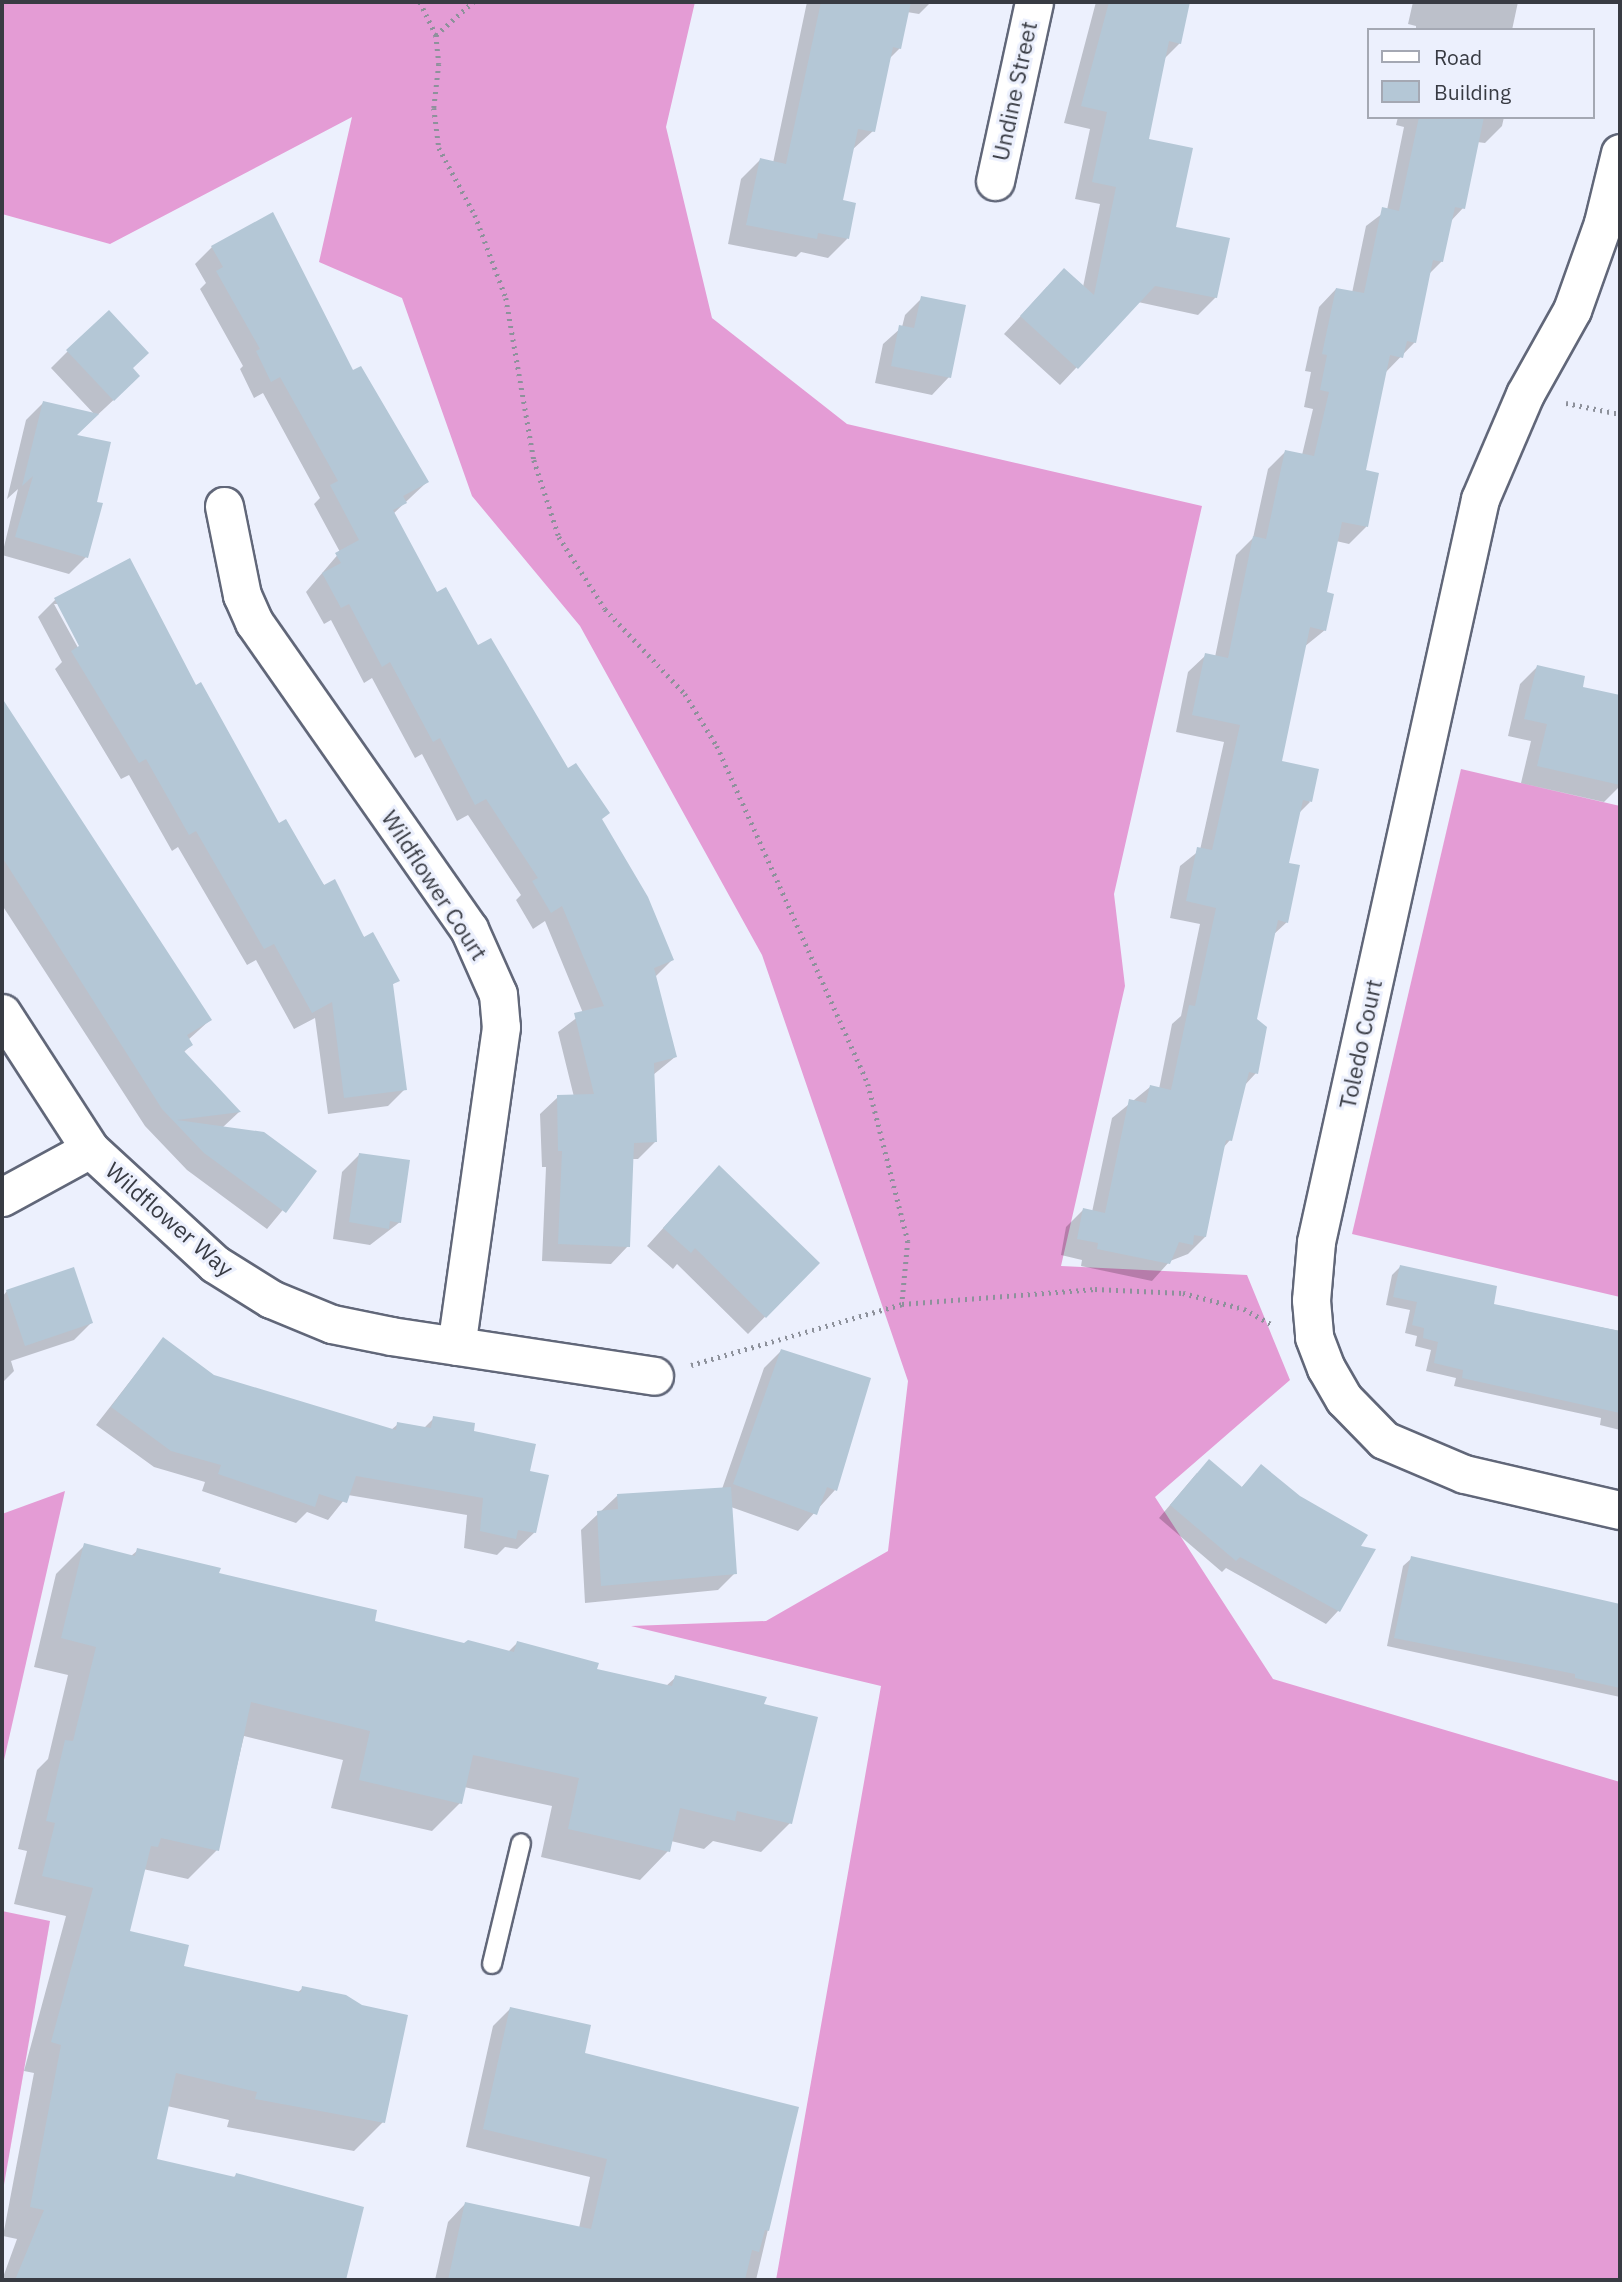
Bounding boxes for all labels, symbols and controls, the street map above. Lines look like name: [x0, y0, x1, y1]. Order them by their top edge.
street label: Undine Street: [986, 19, 1042, 163]
legend: [1366, 28, 1594, 119]
text: Road: [1434, 43, 1482, 71]
text: Building: [1434, 78, 1511, 106]
street label: Wildflower Court: [376, 805, 494, 965]
street label: Toledo Court: [1333, 977, 1387, 1111]
street label: Wildflower Way: [100, 1156, 240, 1282]

